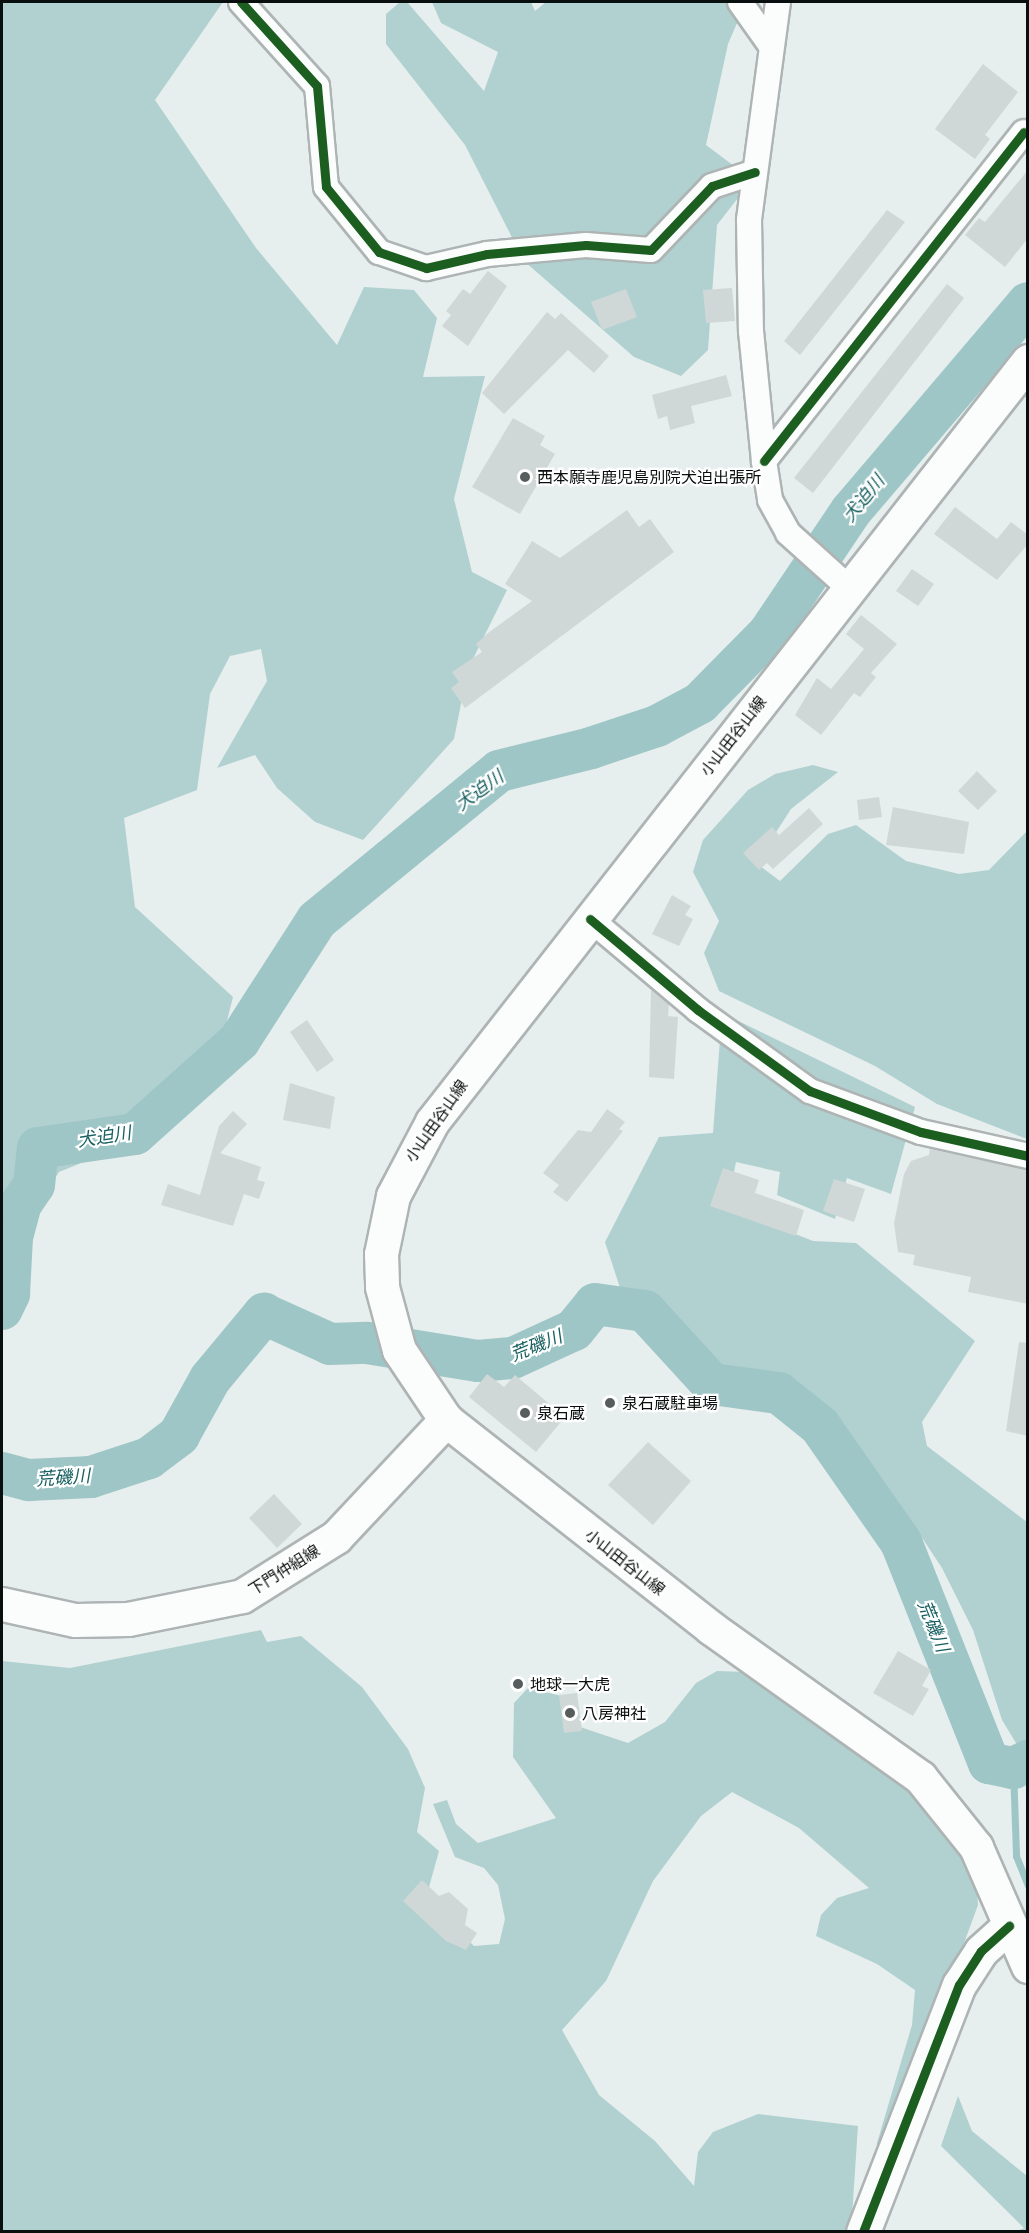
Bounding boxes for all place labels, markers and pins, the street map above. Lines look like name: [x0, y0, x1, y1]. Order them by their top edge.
place label: 西本願寺鹿児島別院犬迫出張所: [537, 467, 761, 487]
marker: 西本願寺鹿児島別院犬迫出張所: [518, 470, 532, 484]
place label: 泉石蔵駐車場: [622, 1393, 718, 1413]
marker: 泉石蔵駐車場: [603, 1396, 617, 1410]
place label: 泉石蔵: [537, 1403, 585, 1423]
marker: 泉石蔵: [518, 1406, 532, 1420]
place label: 地球一大虎: [530, 1674, 610, 1694]
marker: 地球一大虎: [511, 1677, 525, 1691]
place label: 八房神社: [582, 1703, 646, 1723]
marker: 八房神社: [563, 1706, 577, 1720]

